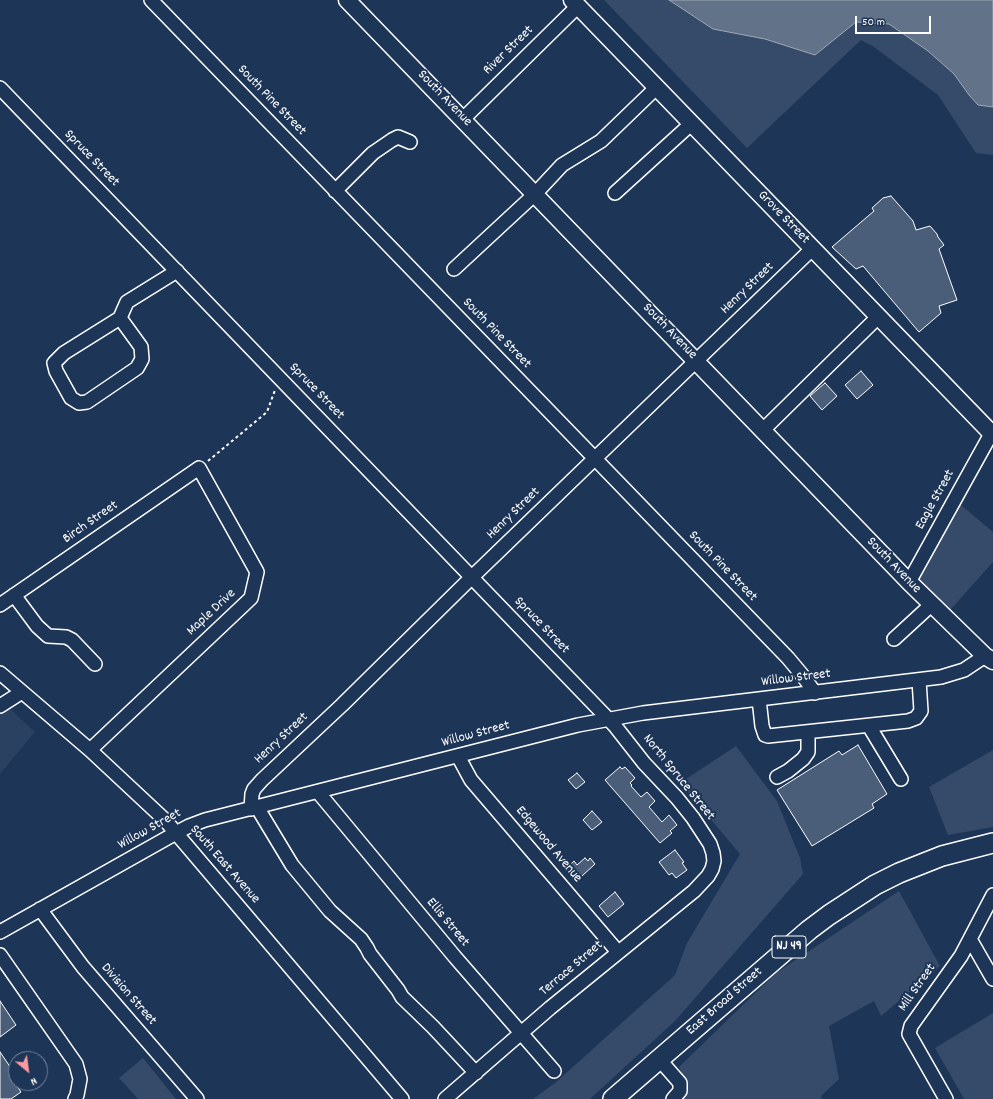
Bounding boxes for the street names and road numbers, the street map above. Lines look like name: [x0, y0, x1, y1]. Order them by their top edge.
street label: River Street: [480, 23, 538, 79]
street label: South Pine Street: [233, 62, 309, 140]
street label: South Avenue: [413, 67, 475, 131]
street label: Spruce Street: [60, 127, 122, 191]
street label: Grove Street: [753, 188, 813, 248]
street label: Henry Street: [718, 259, 778, 319]
street label: South Pine Street: [458, 295, 534, 373]
street label: South Avenue: [638, 300, 700, 364]
street label: Spruce Street: [285, 360, 347, 424]
street label: Eagle Street: [913, 467, 959, 533]
street label: Henry Street: [484, 484, 544, 544]
street label: Birch Street: [60, 498, 122, 548]
street label: South Pine Street: [684, 528, 760, 606]
street label: South Avenue: [862, 534, 924, 598]
street label: Maple Drive: [184, 586, 240, 640]
street label: Spruce Street: [510, 594, 572, 658]
street label: Willow Street: [760, 666, 832, 692]
street label: Henry Street: [251, 710, 313, 768]
street label: Willow Street: [440, 718, 512, 752]
street label: North Spruce Street: [638, 732, 718, 824]
street label: Edgewood Avenue: [511, 803, 585, 887]
street label: Willow Street: [115, 806, 185, 854]
street label: South East Avenue: [185, 822, 263, 908]
street label: Ellis Street: [422, 895, 472, 951]
road number: NJ 49: [772, 936, 806, 958]
street label: Terrace Street: [537, 938, 607, 1000]
street label: Division Street: [97, 961, 159, 1029]
street label: Mill Street: [895, 961, 941, 1015]
street label: East Broad Street: [683, 964, 767, 1040]

